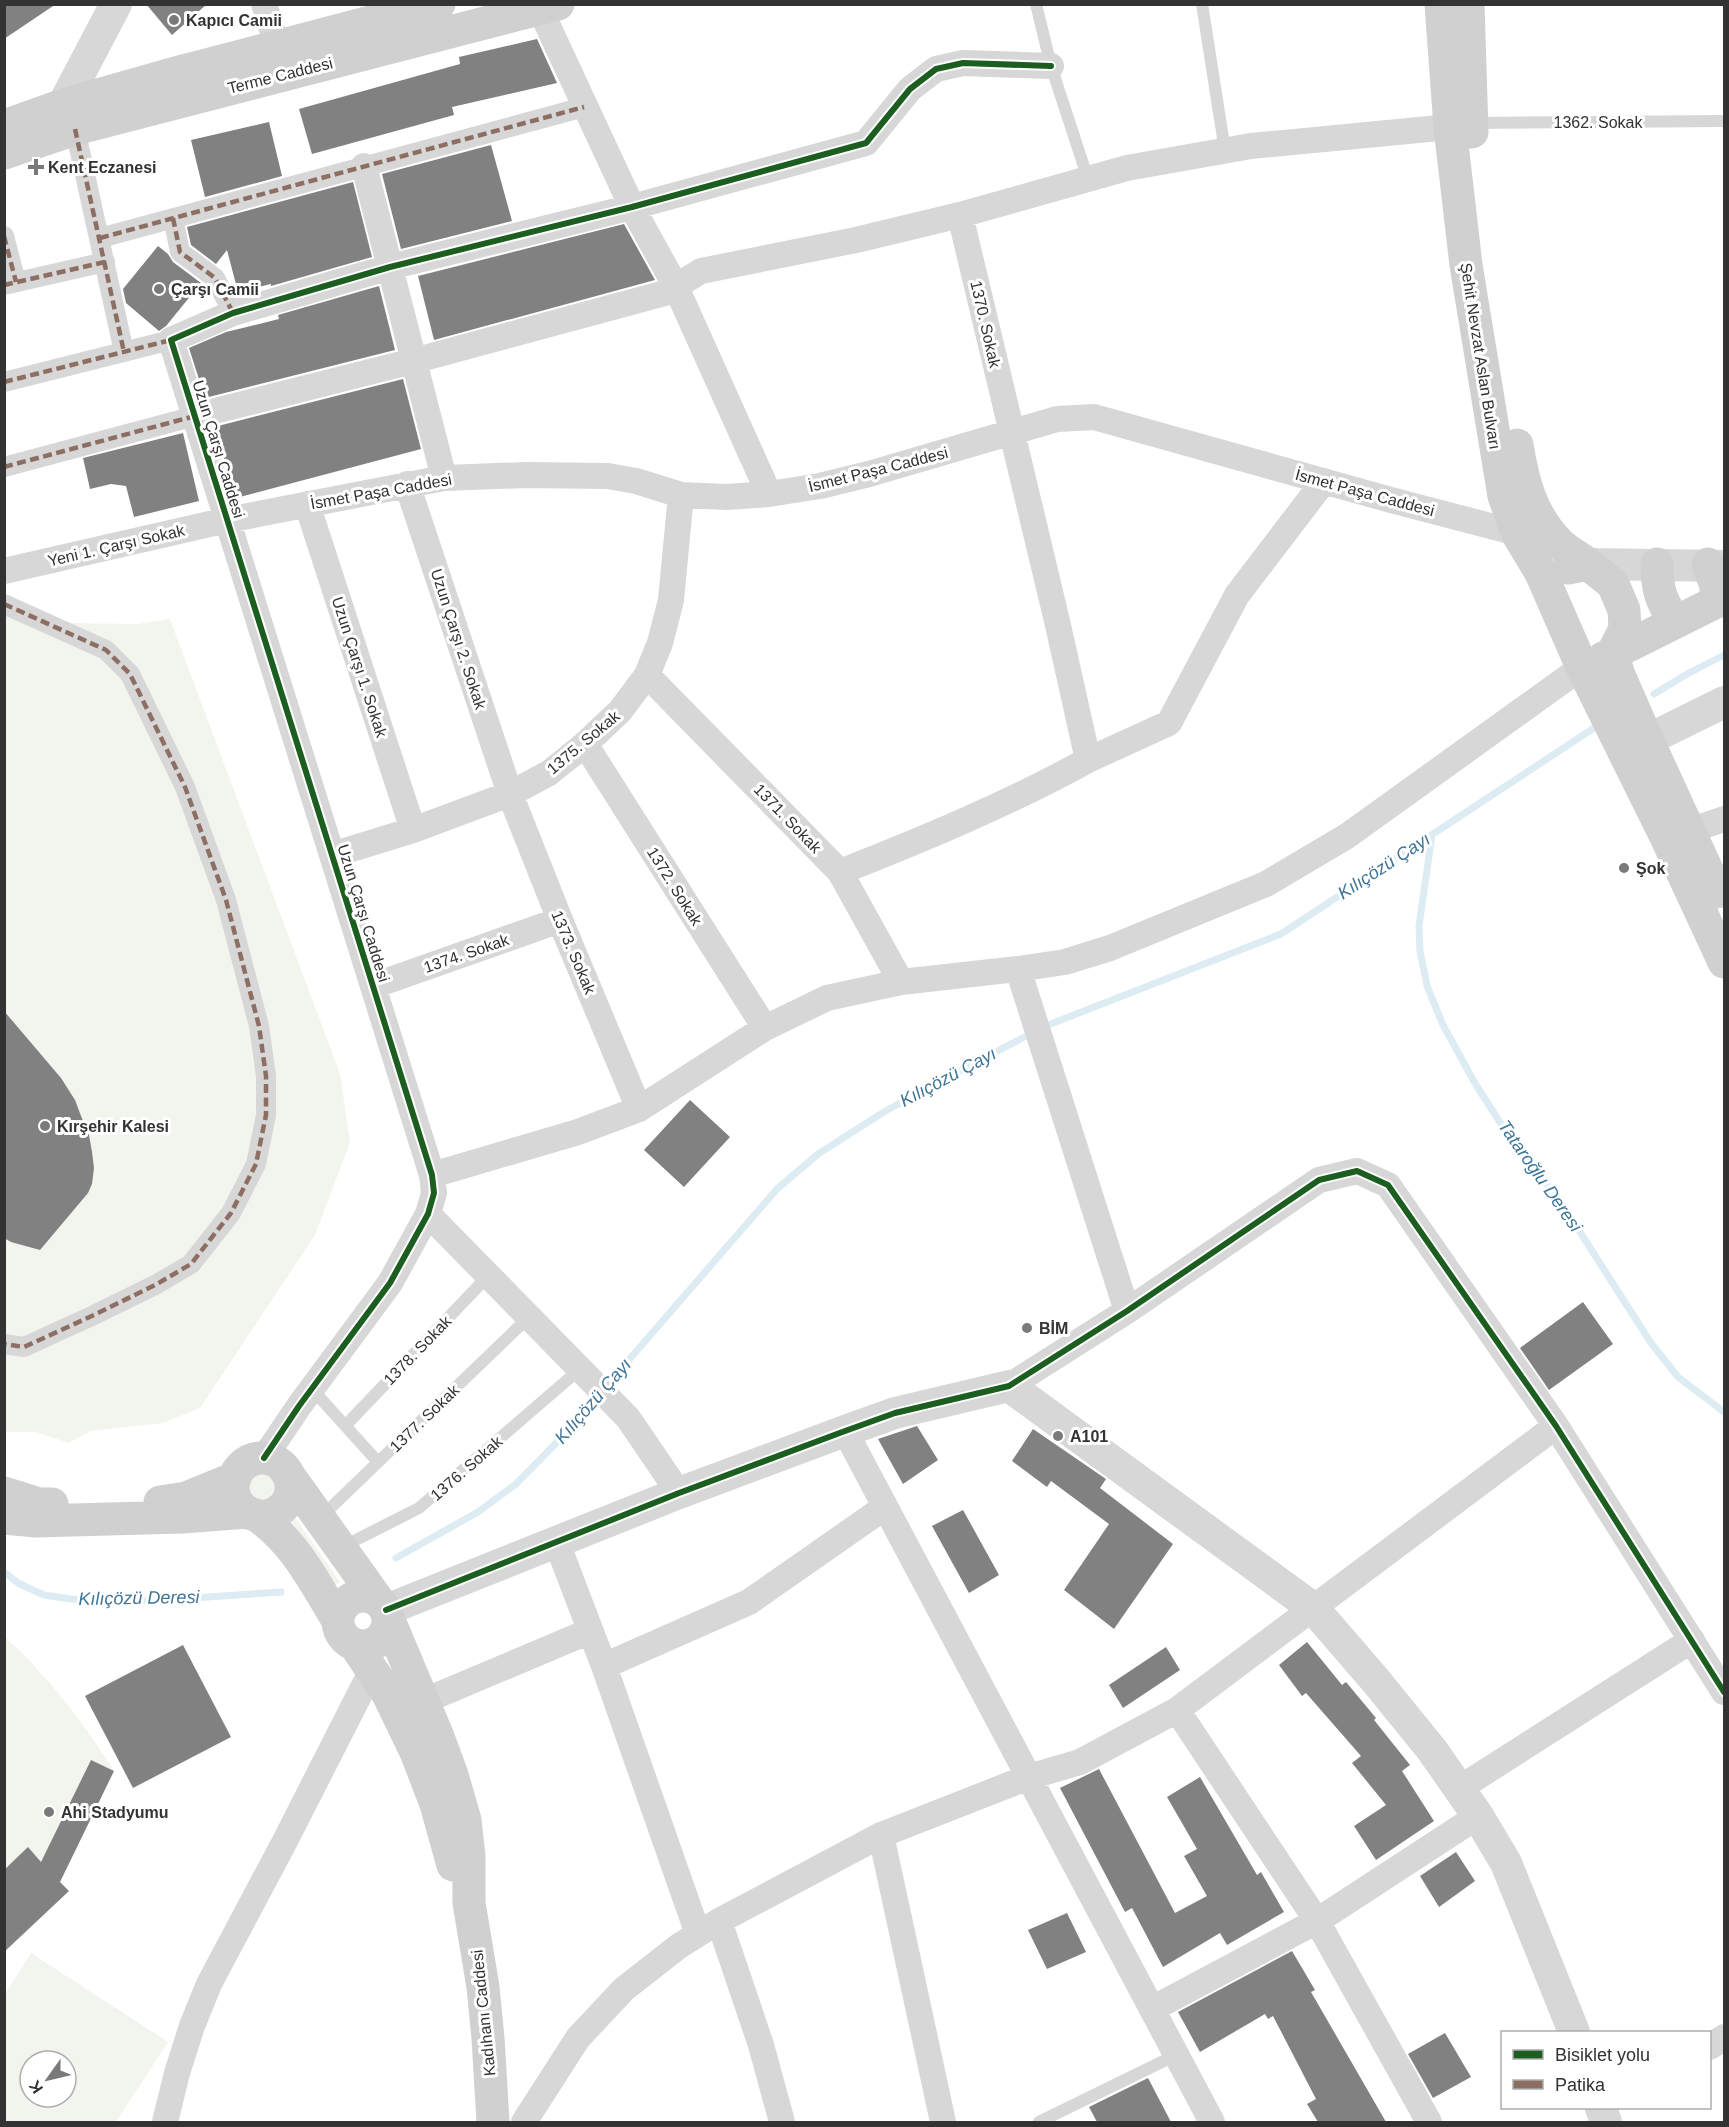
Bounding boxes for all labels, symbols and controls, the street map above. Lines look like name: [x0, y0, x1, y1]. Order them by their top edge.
place label: Kapıcı Camii: [186, 12, 282, 29]
marker: Kapıcı Camii: [167, 13, 181, 27]
street label: Terme Caddesi: [226, 54, 334, 97]
street label: 1362. Sokak: [1554, 114, 1643, 131]
place label: Kent Eczanesi: [48, 159, 156, 176]
marker: Kent Eczanesi: [29, 160, 43, 174]
street label: Şehit Nevzat Aslan Bulvarı: [1457, 262, 1504, 451]
street label: 1370. Sokak: [967, 279, 1004, 370]
place label: Çarşı Camii: [171, 281, 259, 298]
marker: Çarşı Camii: [152, 282, 166, 296]
street label: Uzun Çarşı Caddesi: [189, 378, 248, 520]
street label: İsmet Paşa Caddesi: [806, 443, 950, 495]
street label: İsmet Paşa Caddesi: [1294, 465, 1436, 519]
street label: İsmet Paşa Caddesi: [309, 470, 453, 512]
street label: Yeni 1. Çarşı Sokak: [46, 521, 187, 570]
street label: Uzun Çarşı 2. Sokak: [428, 567, 490, 713]
street label: Uzun Çarşı 1. Sokak: [329, 595, 391, 741]
street label: 1375. Sokak: [544, 707, 624, 777]
street label: 1371. Sokak: [751, 780, 825, 857]
water label: Kılıçözü Çayı: [1334, 829, 1434, 903]
street label: Uzun Çarşı Caddesi: [334, 842, 393, 984]
street label: 1372. Sokak: [644, 844, 706, 929]
place label: Şok: [1636, 860, 1665, 877]
marker: Şok: [1617, 861, 1631, 875]
street label: 1373. Sokak: [548, 908, 599, 997]
street label: 1374. Sokak: [421, 931, 512, 976]
water label: Kılıçözü Çayı: [896, 1043, 1000, 1111]
water label: Tataroğlu Deresi: [1494, 1116, 1586, 1236]
place label: Kırşehir Kalesi: [57, 1118, 169, 1135]
marker: Kırşehir Kalesi: [38, 1119, 52, 1133]
street label: 1378. Sokak: [380, 1312, 455, 1388]
place label: BİM: [1039, 1320, 1068, 1337]
marker: BİM: [1020, 1321, 1034, 1335]
water label: Kılıçözü Çayı: [551, 1354, 635, 1448]
street label: 1377. Sokak: [386, 1381, 463, 1455]
place label: A101: [1070, 1428, 1108, 1445]
marker: A101: [1051, 1429, 1065, 1443]
street label: 1376. Sokak: [427, 1432, 506, 1504]
water label: Kılıçözü Deresi: [78, 1587, 201, 1609]
place label: Ahi Stadyumu: [61, 1804, 169, 1821]
marker: Ahi Stadyumu: [42, 1805, 56, 1819]
street label: Kadıhanı Caddesi: [468, 1949, 499, 2077]
legend: [1501, 2031, 1711, 2109]
text: Bisiklet yolu: [1555, 2045, 1650, 2065]
north arrow: [18, 2049, 78, 2109]
text: Patika: [1555, 2075, 1606, 2095]
text: K: [25, 2077, 46, 2097]

